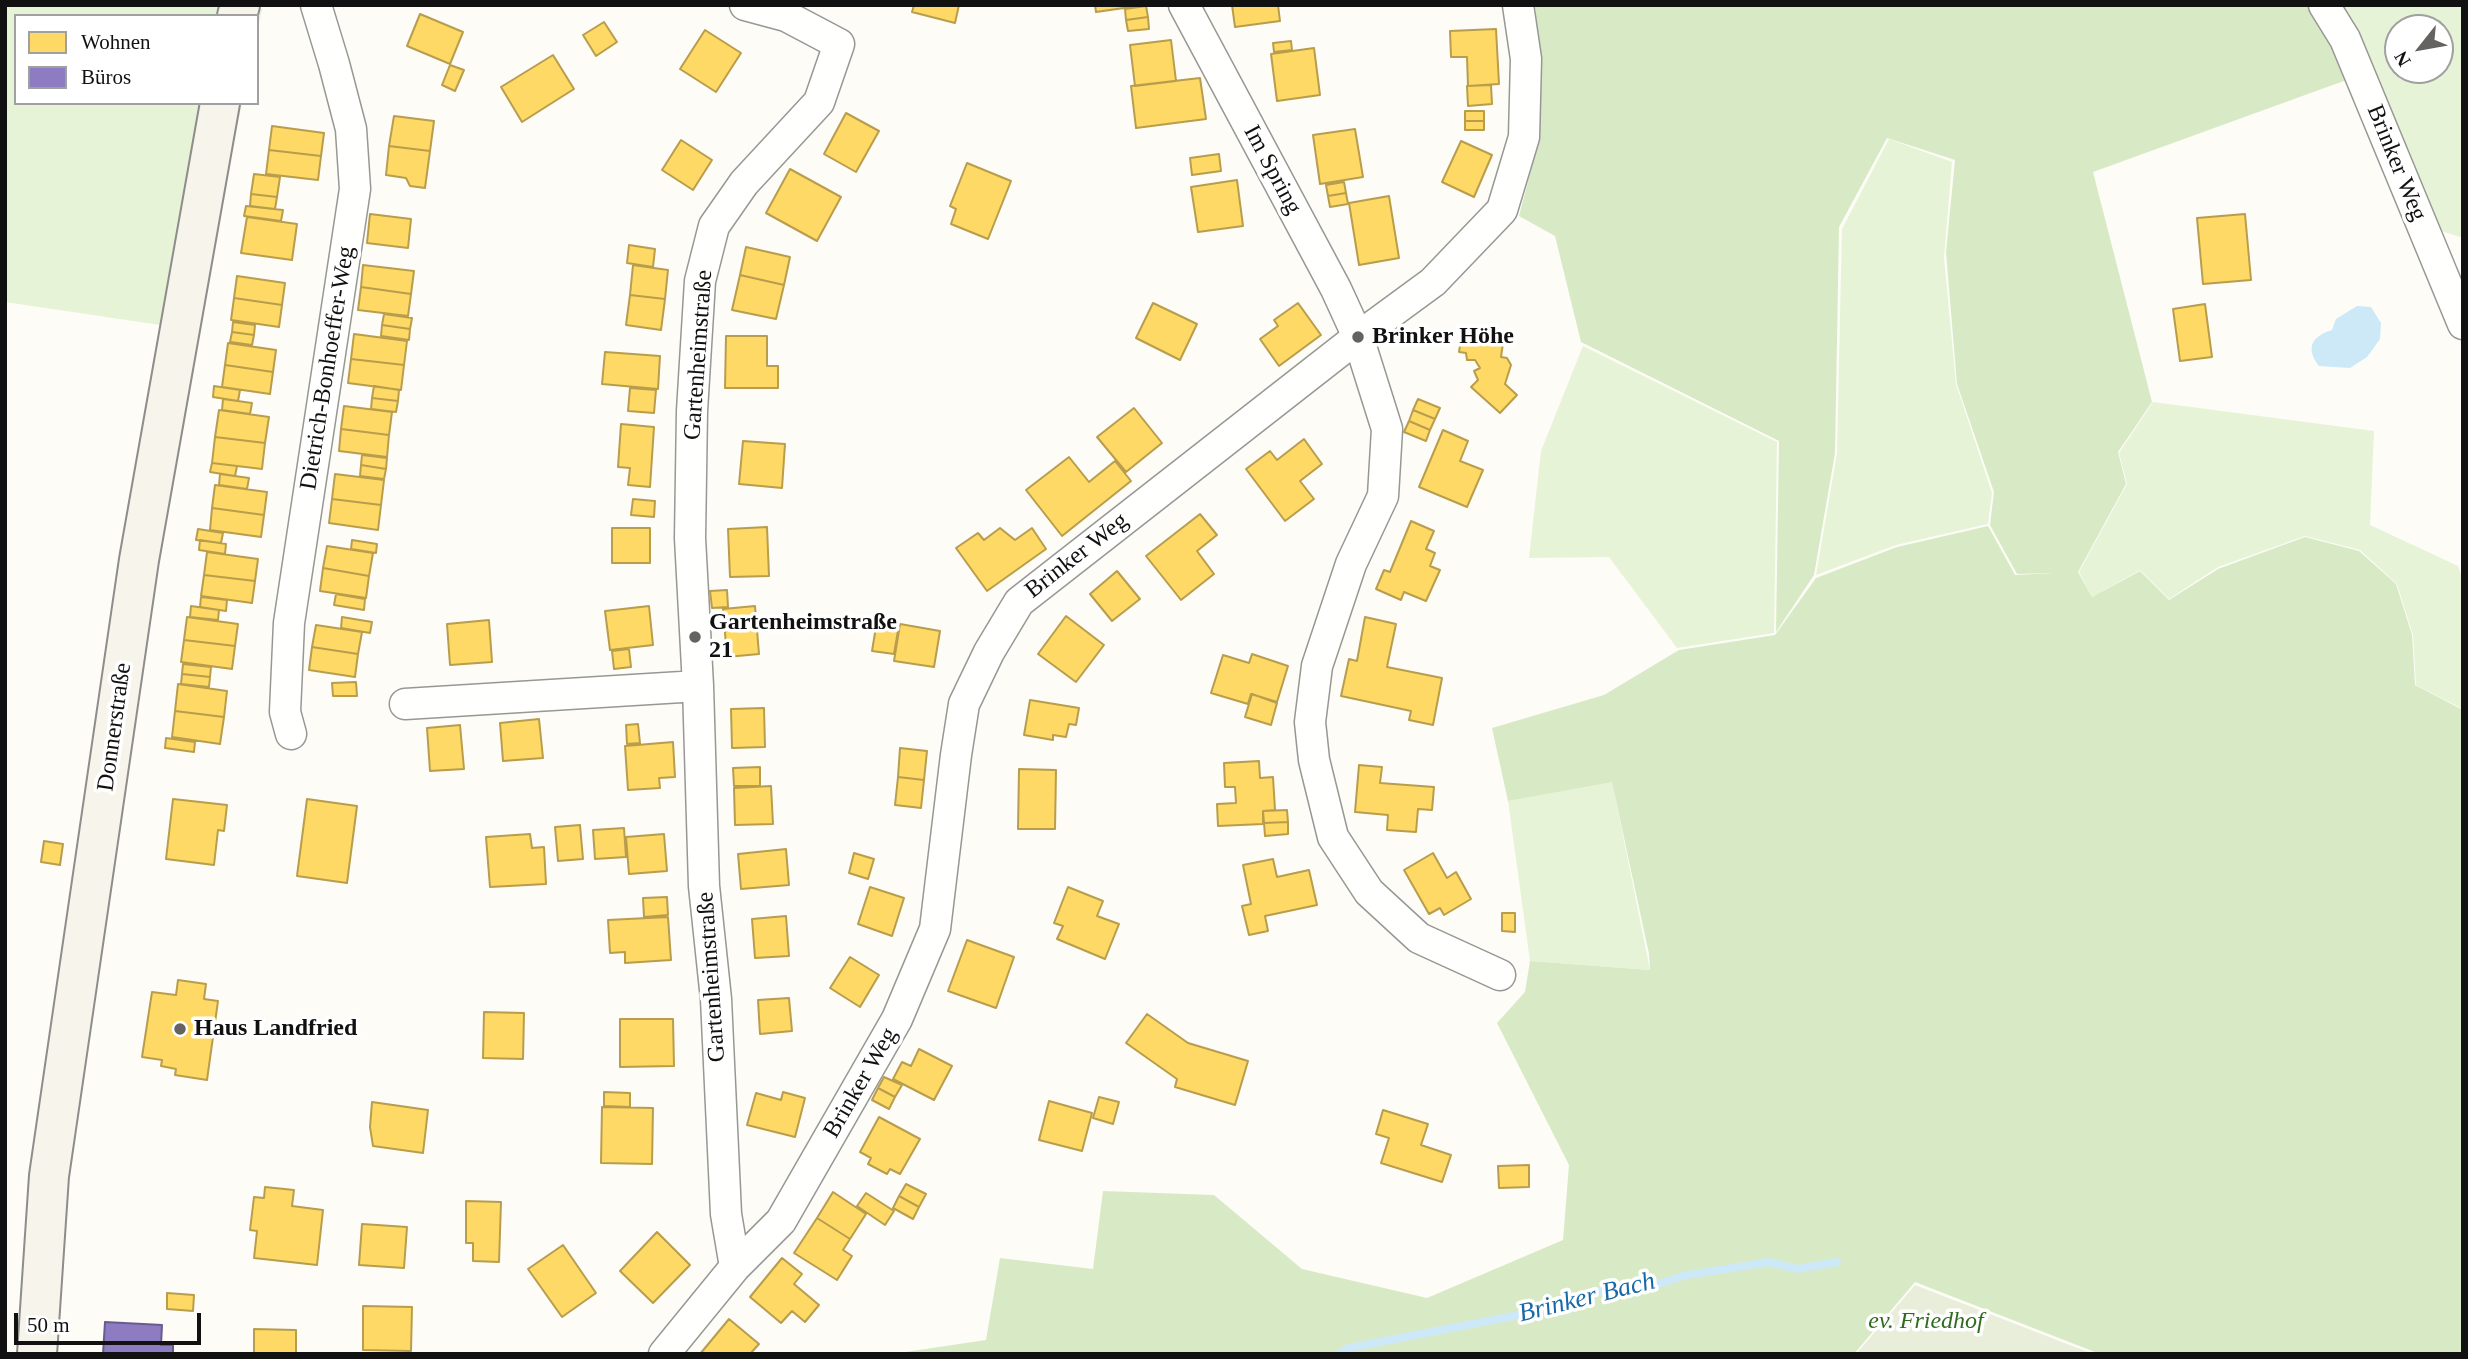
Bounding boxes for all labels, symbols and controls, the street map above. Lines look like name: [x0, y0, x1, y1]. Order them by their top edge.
legend: [14, 14, 259, 105]
north arrow: [2384, 14, 2454, 84]
text: Wohnen: [81, 30, 150, 54]
text: N: [2390, 48, 2415, 70]
text: Büros: [81, 65, 131, 89]
street label: Brinker Weg: [2360, 101, 2432, 225]
street label: Im Spring: [1237, 121, 1307, 219]
street label: Dietrich-Bonhoeffer-Weg: [295, 244, 361, 492]
street label: Gartenheimstraße: [679, 269, 719, 441]
place label: Brinker Höhe: [1372, 323, 1514, 351]
marker: Brinker Höhe: [1350, 329, 1366, 345]
street label: Brinker Weg: [1020, 507, 1134, 605]
place label: Gartenheimstraße 21: [709, 609, 897, 665]
marker: Gartenheimstraße 21: [687, 629, 703, 645]
street label: Donnerstraße: [92, 661, 138, 793]
street label: Gartenheimstraße: [692, 891, 732, 1063]
place label: Haus Landfried: [194, 1015, 357, 1043]
marker: Haus Landfried: [172, 1021, 188, 1037]
street label: Brinker Weg: [818, 1023, 904, 1143]
water label: Brinker Bach: [1516, 1266, 1658, 1330]
scale bar: [18, 1300, 205, 1344]
park label: ev. Friedhof: [1868, 1308, 1984, 1336]
text: 50 m: [27, 1313, 70, 1337]

